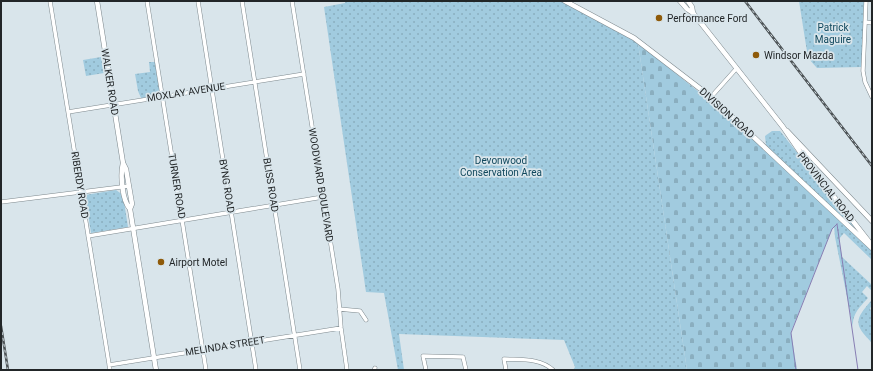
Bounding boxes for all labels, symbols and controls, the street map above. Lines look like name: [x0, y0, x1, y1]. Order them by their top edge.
marker: Performance Ford: [654, 13, 664, 23]
place label: Performance Ford: [667, 13, 747, 24]
park label: Patrick Maguire: [815, 22, 851, 45]
street label: WALKER ROAD: [99, 48, 121, 116]
marker: Windsor Mazda: [751, 50, 761, 60]
place label: Windsor Mazda: [764, 50, 833, 61]
street label: MOXLAY AVENUE: [146, 80, 226, 104]
street label: DIVISION ROAD: [697, 86, 757, 140]
street label: WOODWARD BOULEVARD: [307, 127, 335, 243]
street label: PROVINCIAL ROAD: [795, 150, 857, 224]
street label: RIBERDY ROAD: [69, 151, 91, 219]
street label: TURNER ROAD: [166, 152, 188, 220]
park label: Devonwood Conservation Area: [460, 155, 542, 178]
street label: BLISS ROAD: [261, 157, 281, 213]
street label: BYNG ROAD: [217, 158, 237, 214]
marker: Airport Motel: [156, 257, 166, 267]
place label: Airport Motel: [169, 257, 228, 268]
street label: MELINDA STREET: [184, 334, 266, 358]

